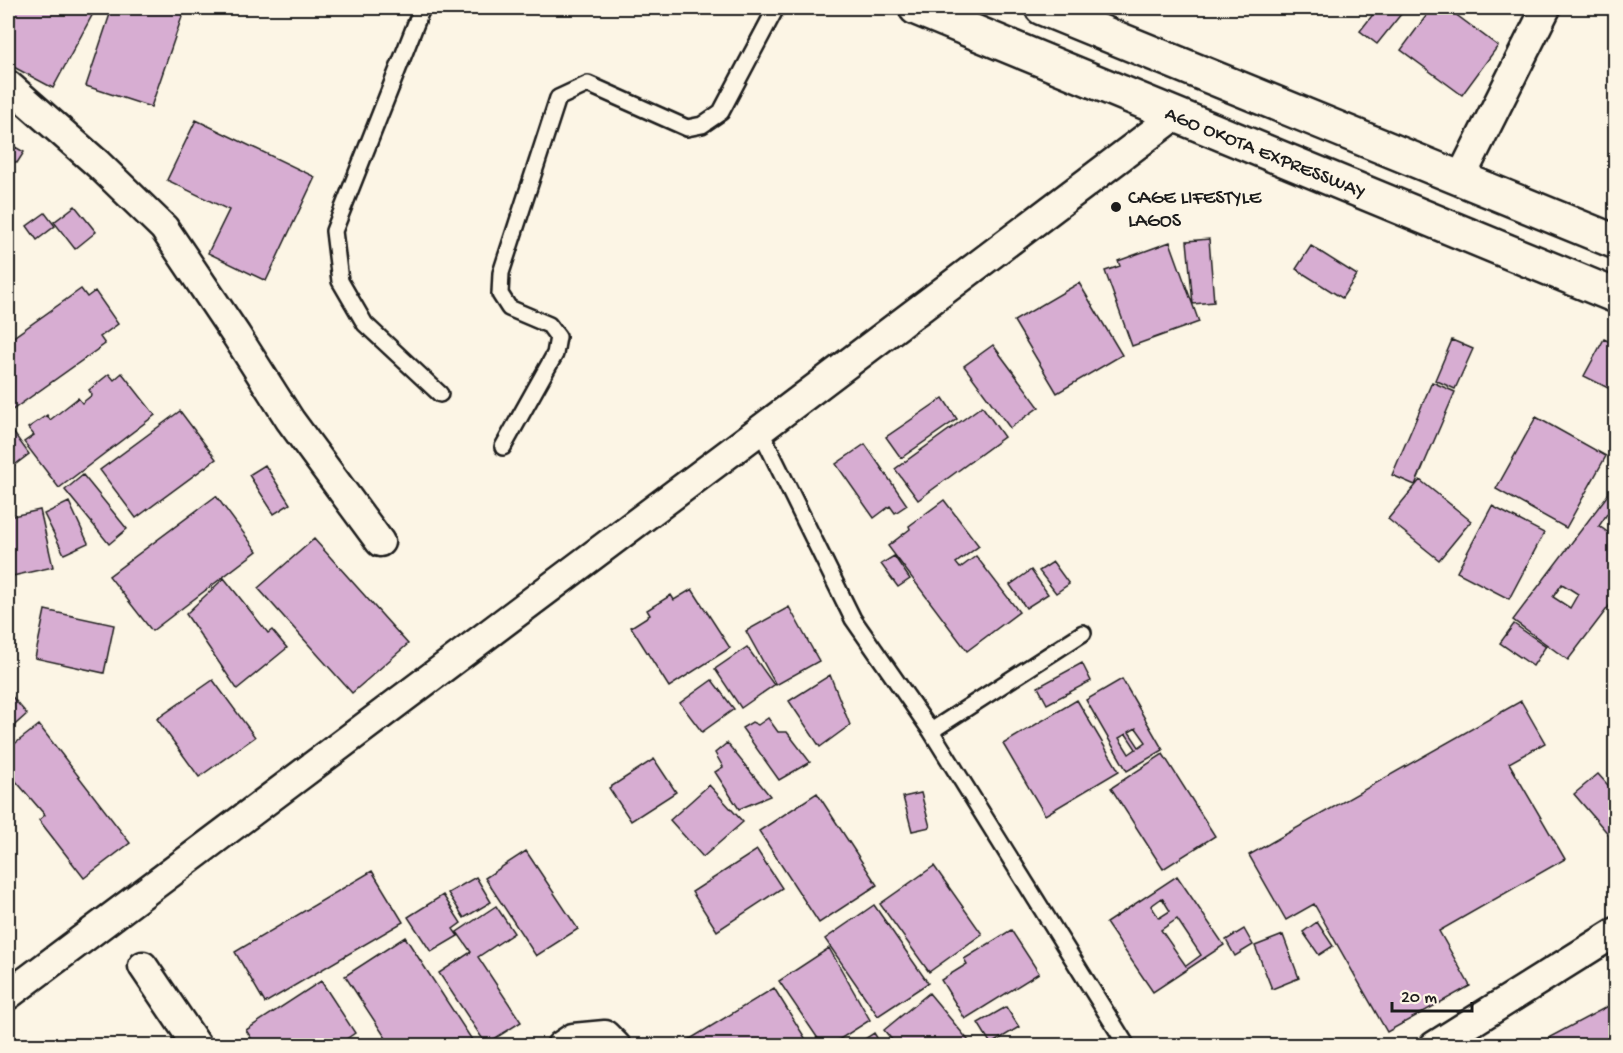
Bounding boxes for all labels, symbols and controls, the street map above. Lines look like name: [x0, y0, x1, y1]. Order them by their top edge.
street label: AGO OKOTA EXPRESSWAY: [1161, 103, 1368, 205]
place label: CAGE LIFESTYLE LAGOS: [1128, 188, 1263, 234]
marker: CAGE LIFESTYLE LAGOS: [1109, 200, 1123, 214]
scale bar: [1392, 975, 1472, 1013]
text: 20 m: [1401, 988, 1437, 1009]

